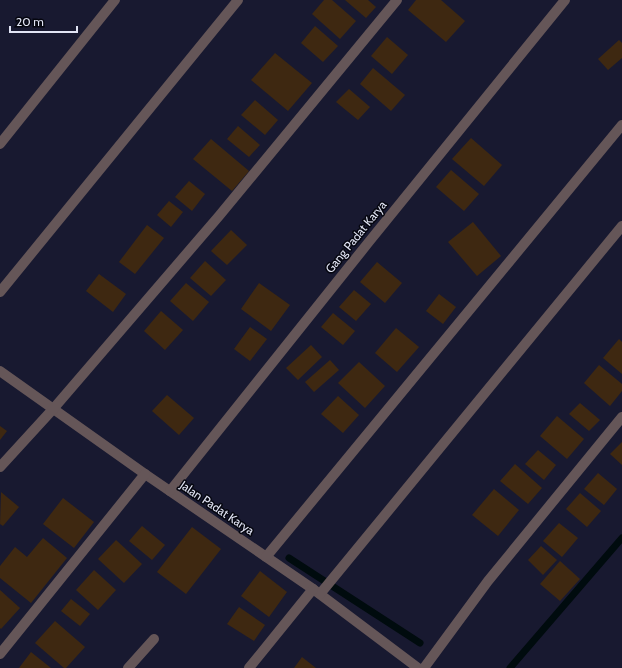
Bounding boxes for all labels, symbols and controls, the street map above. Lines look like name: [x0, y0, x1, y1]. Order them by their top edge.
scale bar: [10, 8, 77, 34]
text: 20 m: [16, 14, 44, 29]
street label: Gang Padat Karya: [322, 197, 390, 276]
street label: Jalan Padat Karya: [176, 477, 257, 538]

